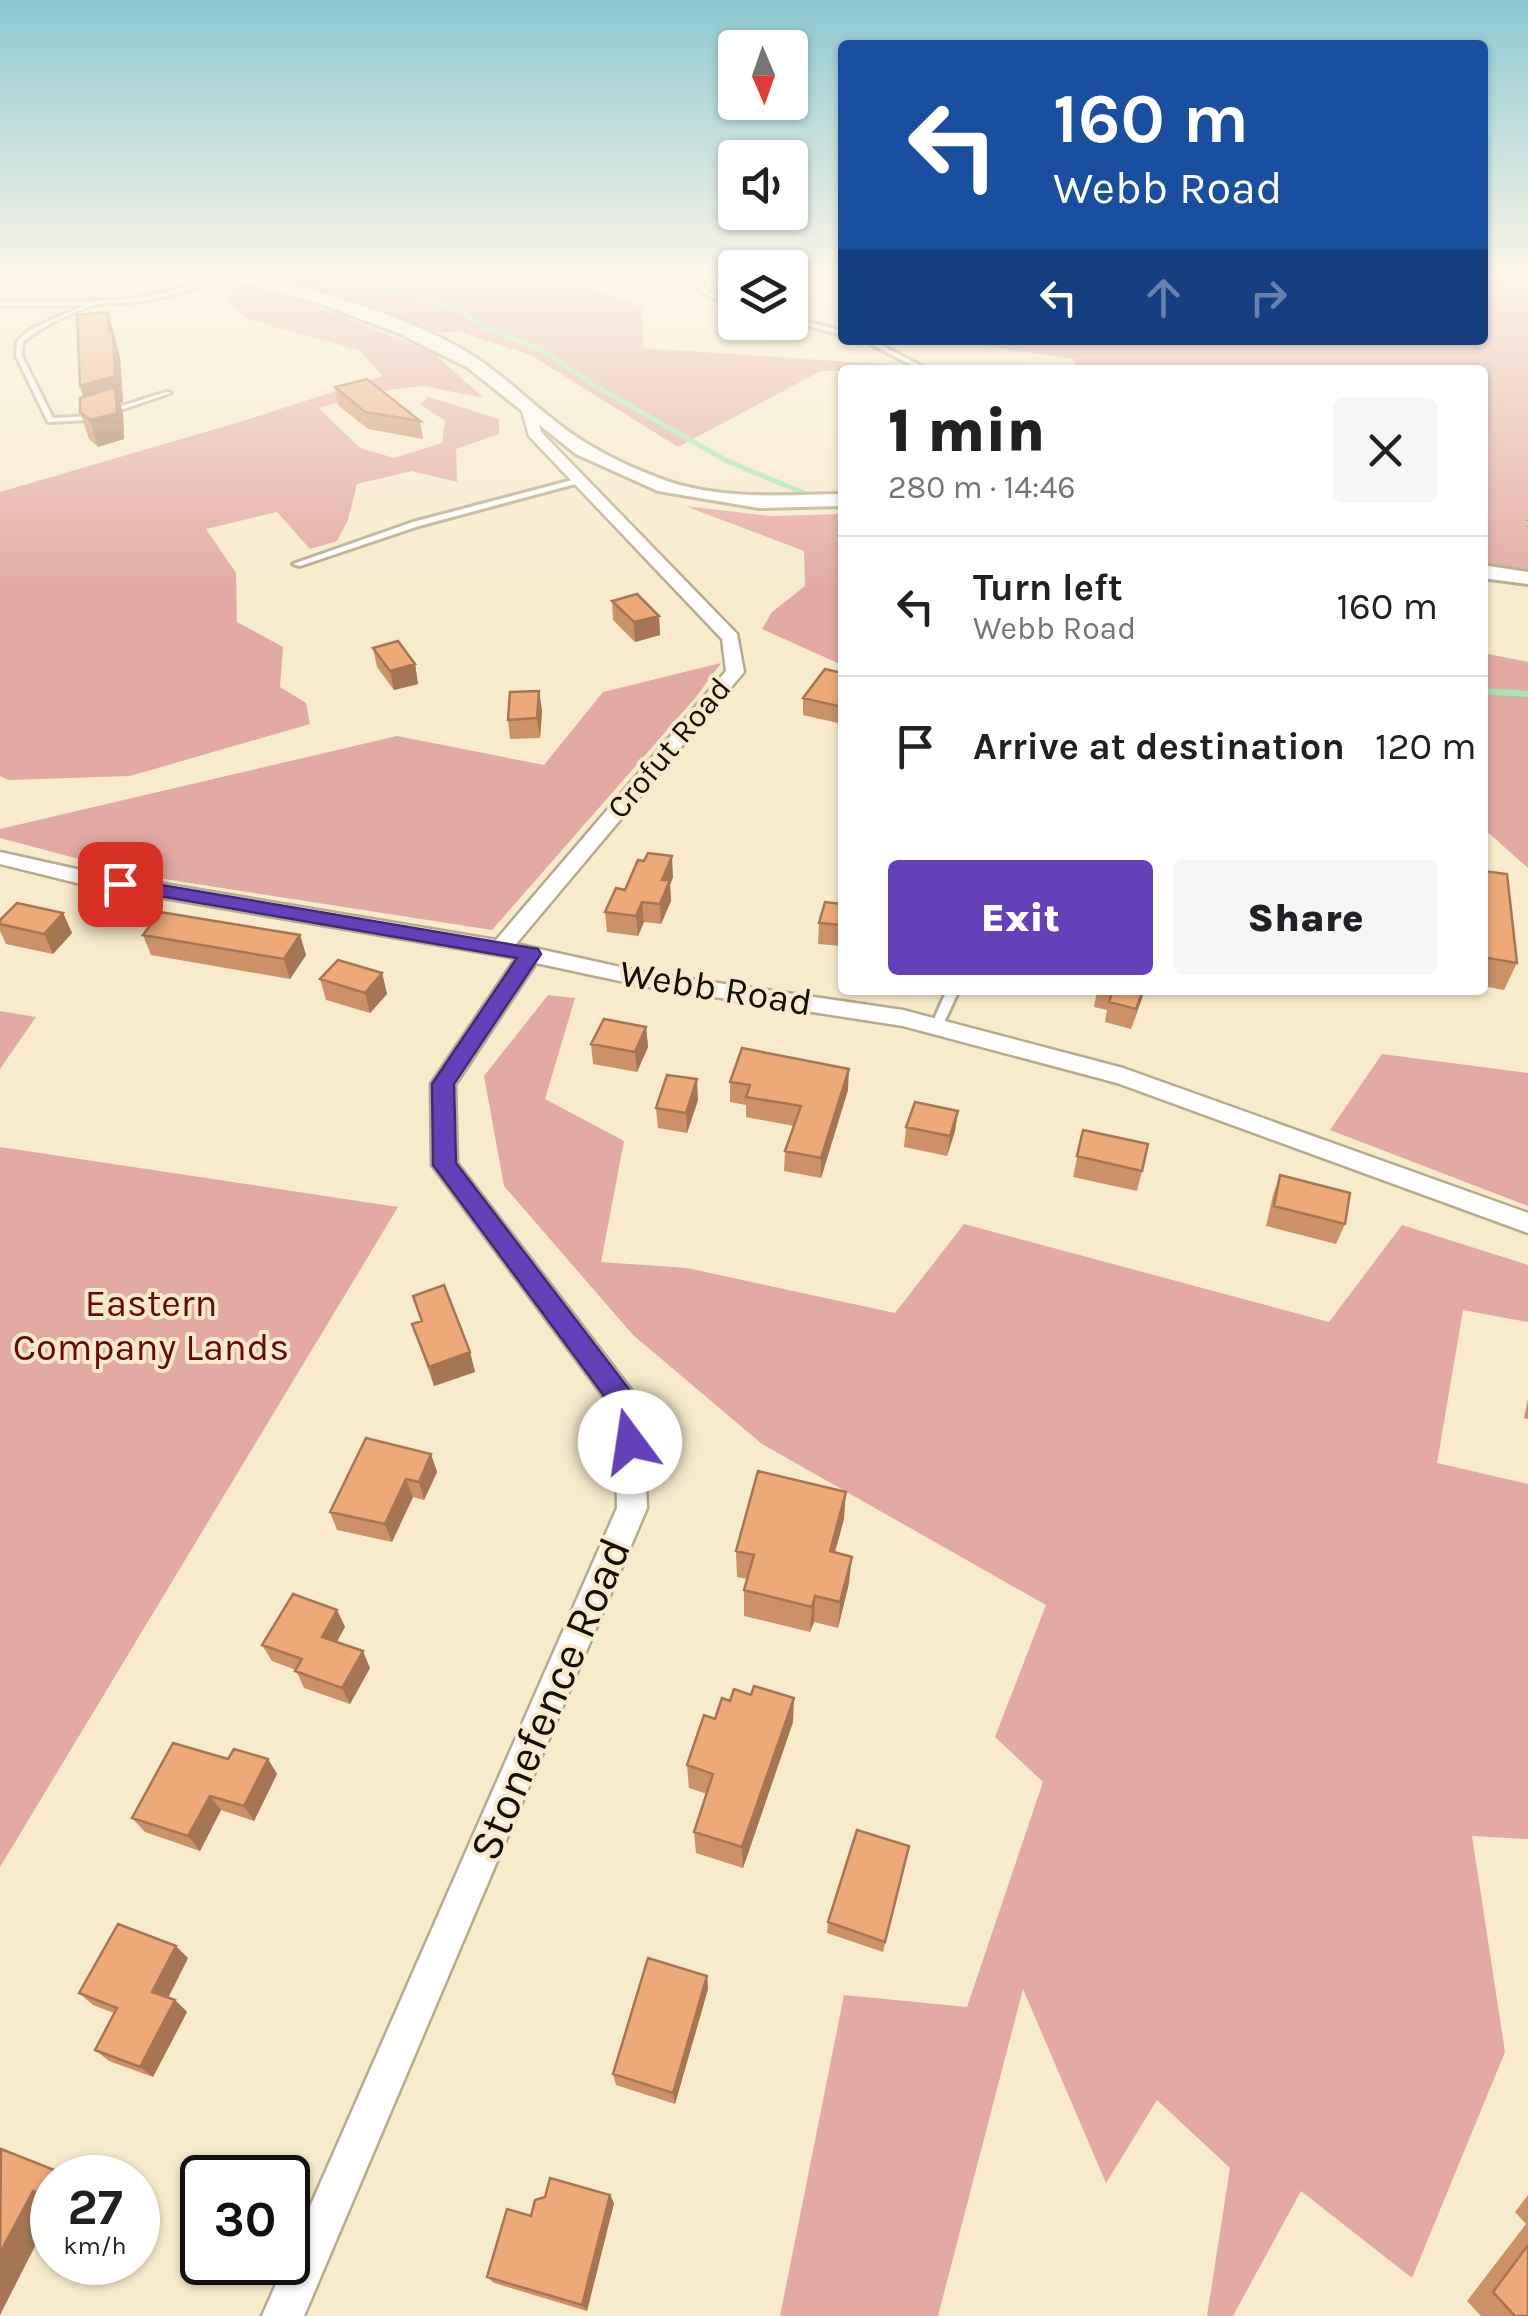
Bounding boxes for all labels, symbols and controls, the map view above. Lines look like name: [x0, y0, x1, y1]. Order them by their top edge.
north arrow: [718, 30, 808, 120]
map controls: [718, 30, 808, 340]
text: 160 m: [1053, 78, 1249, 160]
icon: left: [888, 80, 1018, 210]
button: sound: [718, 140, 808, 230]
text: Webb Road: [1053, 162, 1283, 214]
button: layers: [718, 250, 808, 340]
icon: left: [1031, 270, 1086, 325]
icon: ahead: [1136, 270, 1191, 325]
icon: right: [1241, 270, 1296, 325]
text: 1 min: [888, 396, 1045, 466]
button: close: [1333, 398, 1438, 503]
text: 280 m · 14:46: [888, 469, 1076, 506]
text: Turn left: [973, 565, 1123, 610]
icon: left: [888, 579, 943, 634]
text: 160 m: [1337, 584, 1438, 629]
text: Webb Road: [973, 610, 1136, 647]
street label: Crofut Road: [599, 670, 739, 826]
icon: arrive: [888, 719, 943, 774]
text: Arrive at destination: [973, 724, 1345, 769]
text: 120 m: [1375, 724, 1477, 769]
pin: [78, 842, 163, 927]
icon: arrive: [93, 857, 148, 912]
button: Exit: [888, 860, 1153, 975]
button: Share: [1173, 860, 1438, 975]
street label: Webb Road: [617, 951, 815, 1025]
park label: Eastern Company Lands: [13, 1281, 289, 1370]
position arrow: [578, 1390, 682, 1494]
street label: Stonefence Road: [459, 1530, 641, 1868]
speed limit sign: 30: [180, 2155, 310, 2285]
text: 27: [67, 2178, 123, 2237]
text: km/h: [63, 2231, 127, 2260]

